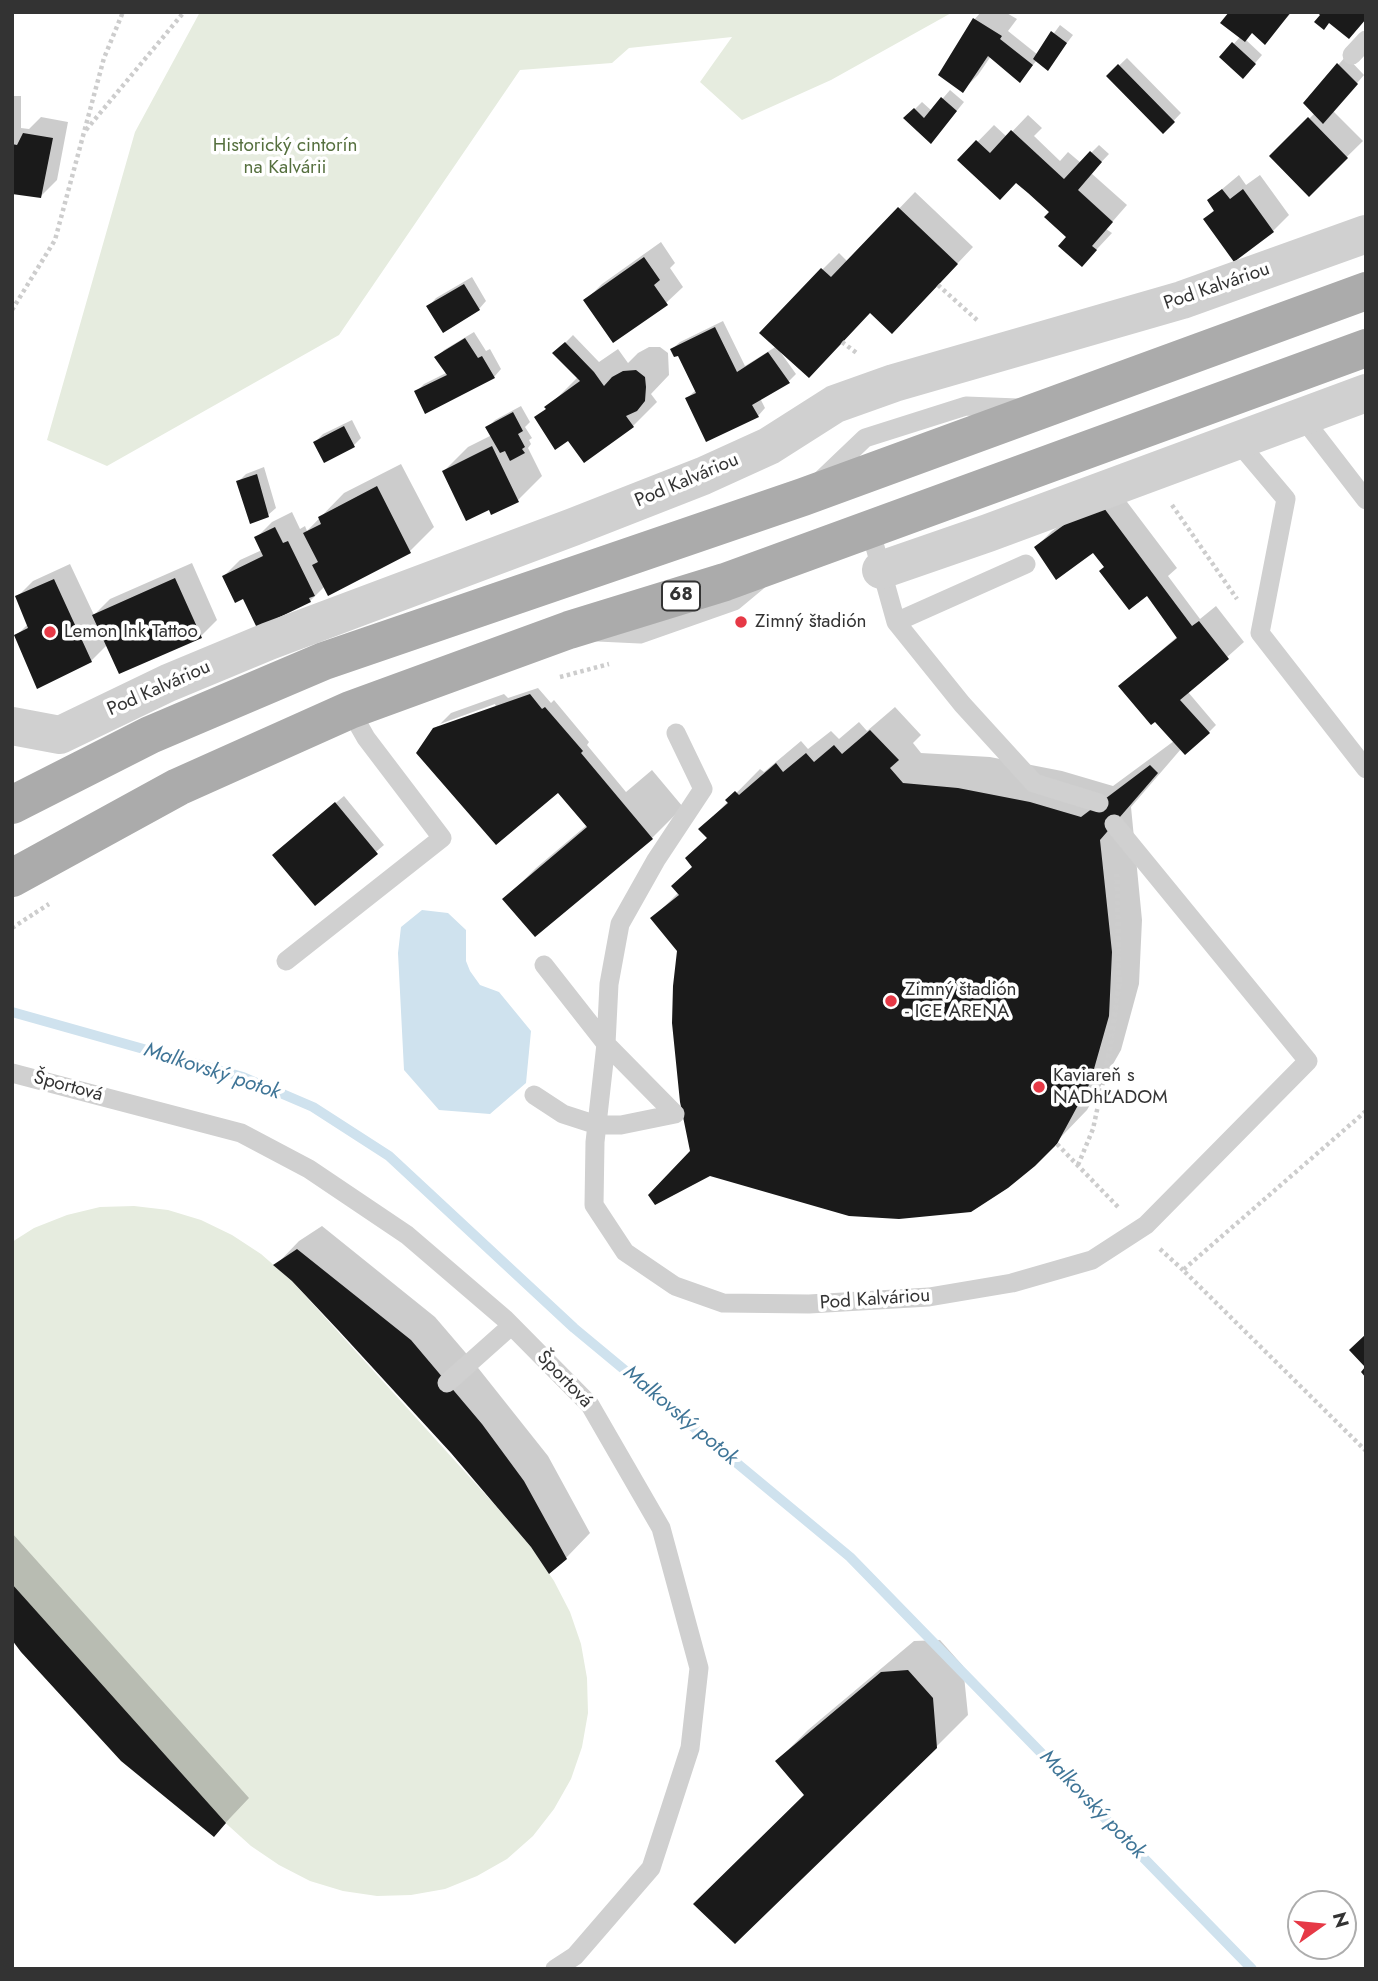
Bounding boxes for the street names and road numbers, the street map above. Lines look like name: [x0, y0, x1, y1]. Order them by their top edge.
street label: Pod Kalváriou: [1161, 258, 1273, 316]
street label: Pod Kalváriou: [632, 449, 742, 513]
road number: 68: [662, 582, 700, 610]
street label: Pod Kalváriou: [104, 656, 214, 722]
street label: Športová: [31, 1067, 105, 1107]
street label: Pod Kalváriou: [819, 1285, 931, 1315]
street label: Športová: [531, 1347, 597, 1413]

